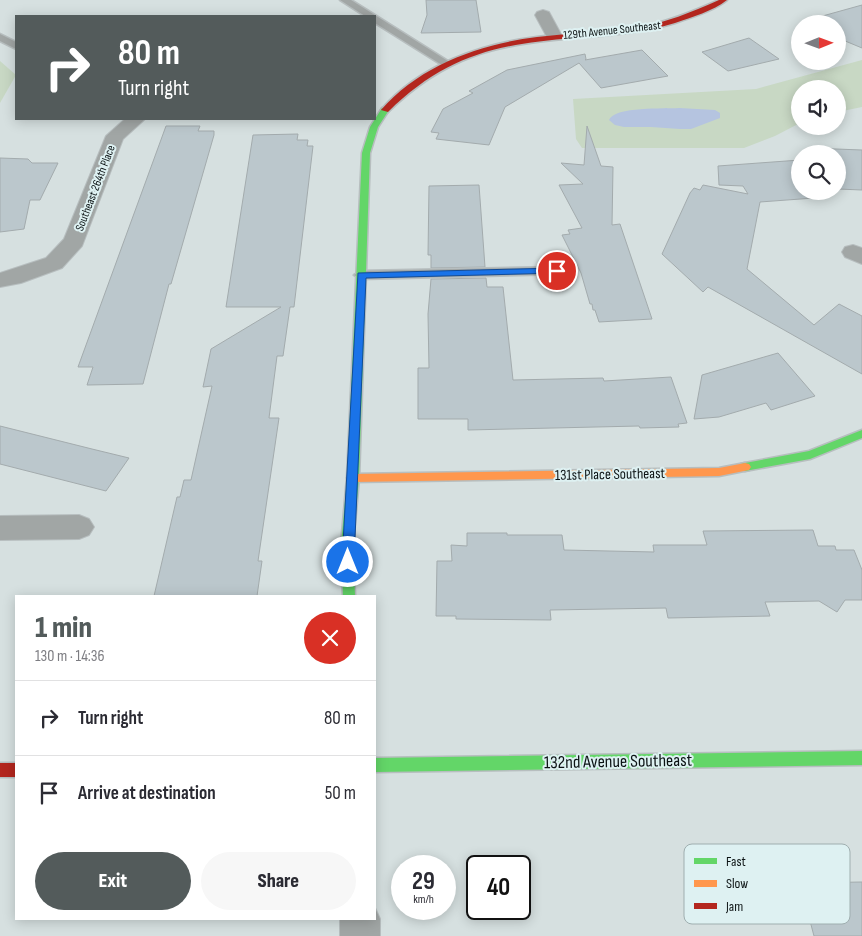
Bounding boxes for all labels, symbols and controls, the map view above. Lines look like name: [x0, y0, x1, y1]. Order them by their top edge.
north arrow: [791, 15, 846, 70]
map controls: [791, 15, 846, 200]
street label: 129th Avenue Southeast: [563, 18, 662, 43]
text: 80 m: [118, 32, 180, 75]
icon: right: [35, 35, 100, 100]
text: Turn right: [118, 75, 189, 102]
button: sound: [791, 80, 846, 135]
street label: Southeast 264th Place: [72, 143, 119, 233]
button: search: [791, 145, 846, 200]
pin: [536, 250, 578, 292]
icon: arrive: [543, 257, 571, 285]
street label: 131st Place Southeast: [555, 464, 666, 485]
position arrow: [321, 535, 373, 587]
text: 1 min: [35, 610, 92, 646]
button: close: [304, 612, 356, 664]
text: 130 m · 14:36: [35, 647, 105, 666]
icon: right: [35, 704, 63, 732]
text: Turn right: [78, 707, 143, 730]
text: 80 m: [324, 707, 356, 730]
street label: 132nd Avenue Southeast: [544, 750, 693, 773]
icon: arrive: [35, 779, 63, 807]
text: Arrive at destination: [78, 782, 216, 805]
text: 50 m: [325, 782, 356, 805]
legend: [684, 844, 850, 924]
button: Exit: [35, 852, 191, 910]
button: Share: [201, 852, 356, 910]
text: Fast: [726, 853, 746, 870]
speed limit sign: 40: [466, 855, 531, 920]
text: 29: [412, 866, 435, 897]
text: Slow: [726, 875, 748, 892]
text: km/h: [413, 892, 434, 907]
text: Jam: [725, 898, 743, 915]

